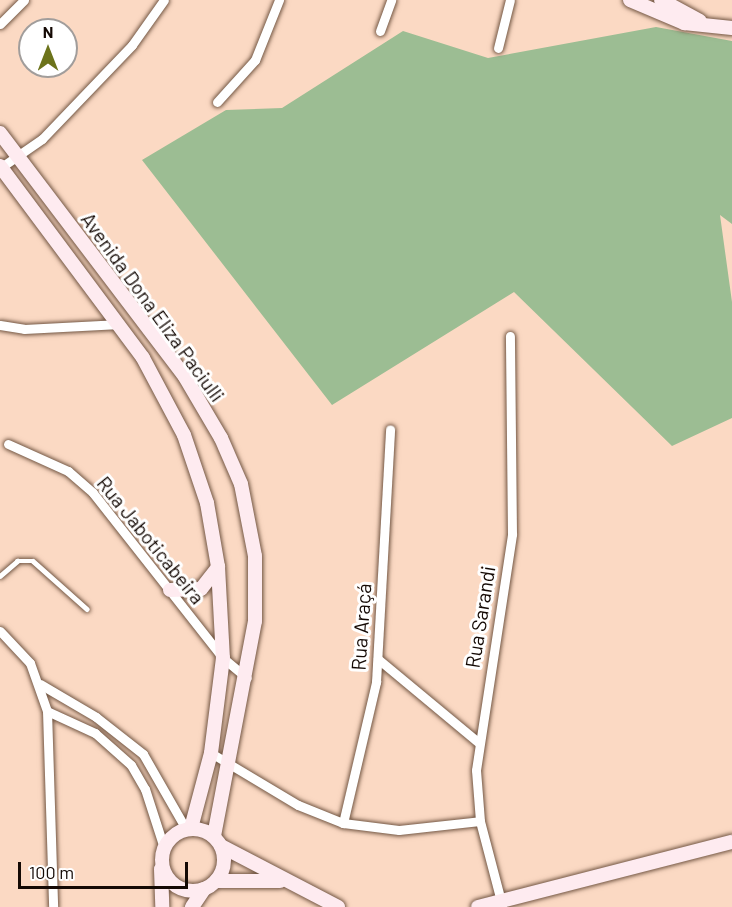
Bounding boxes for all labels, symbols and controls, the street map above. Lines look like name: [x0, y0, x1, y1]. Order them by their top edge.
north arrow: [18, 18, 78, 78]
text: N: [43, 22, 53, 41]
street label: Avenida Dona Eliza Paciulli: [76, 208, 230, 406]
street label: Rua Jaboticabeira: [92, 471, 210, 609]
street label: Rua Sarandi: [460, 564, 500, 670]
street label: Rua Araçá: [346, 583, 376, 671]
scale bar: [21, 850, 190, 888]
text: 100 m: [29, 861, 74, 883]

